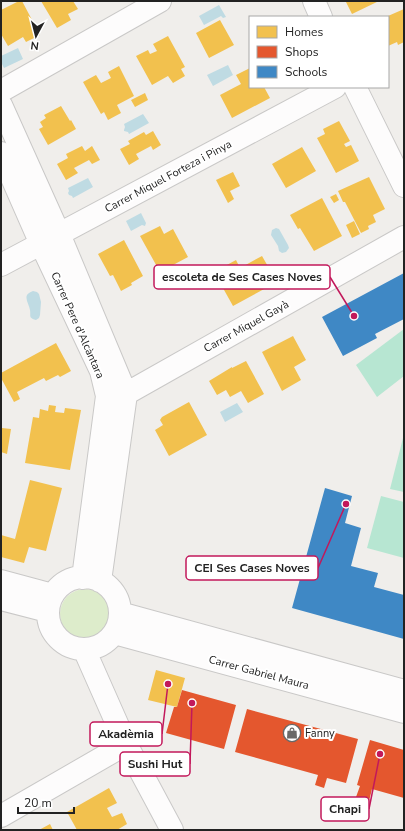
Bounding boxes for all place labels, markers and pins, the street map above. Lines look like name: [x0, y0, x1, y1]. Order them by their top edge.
callout: escoleta de Ses Cases Noves: [154, 265, 330, 289]
callout: CEI Ses Cases Noves: [186, 556, 318, 580]
callout: Akadèmia: [90, 722, 162, 746]
shop icon: Fanny: [282, 723, 302, 743]
place label: Fanny: [305, 726, 335, 741]
callout: Sushi Hut: [120, 752, 190, 776]
callout: Chapi: [321, 797, 369, 821]

